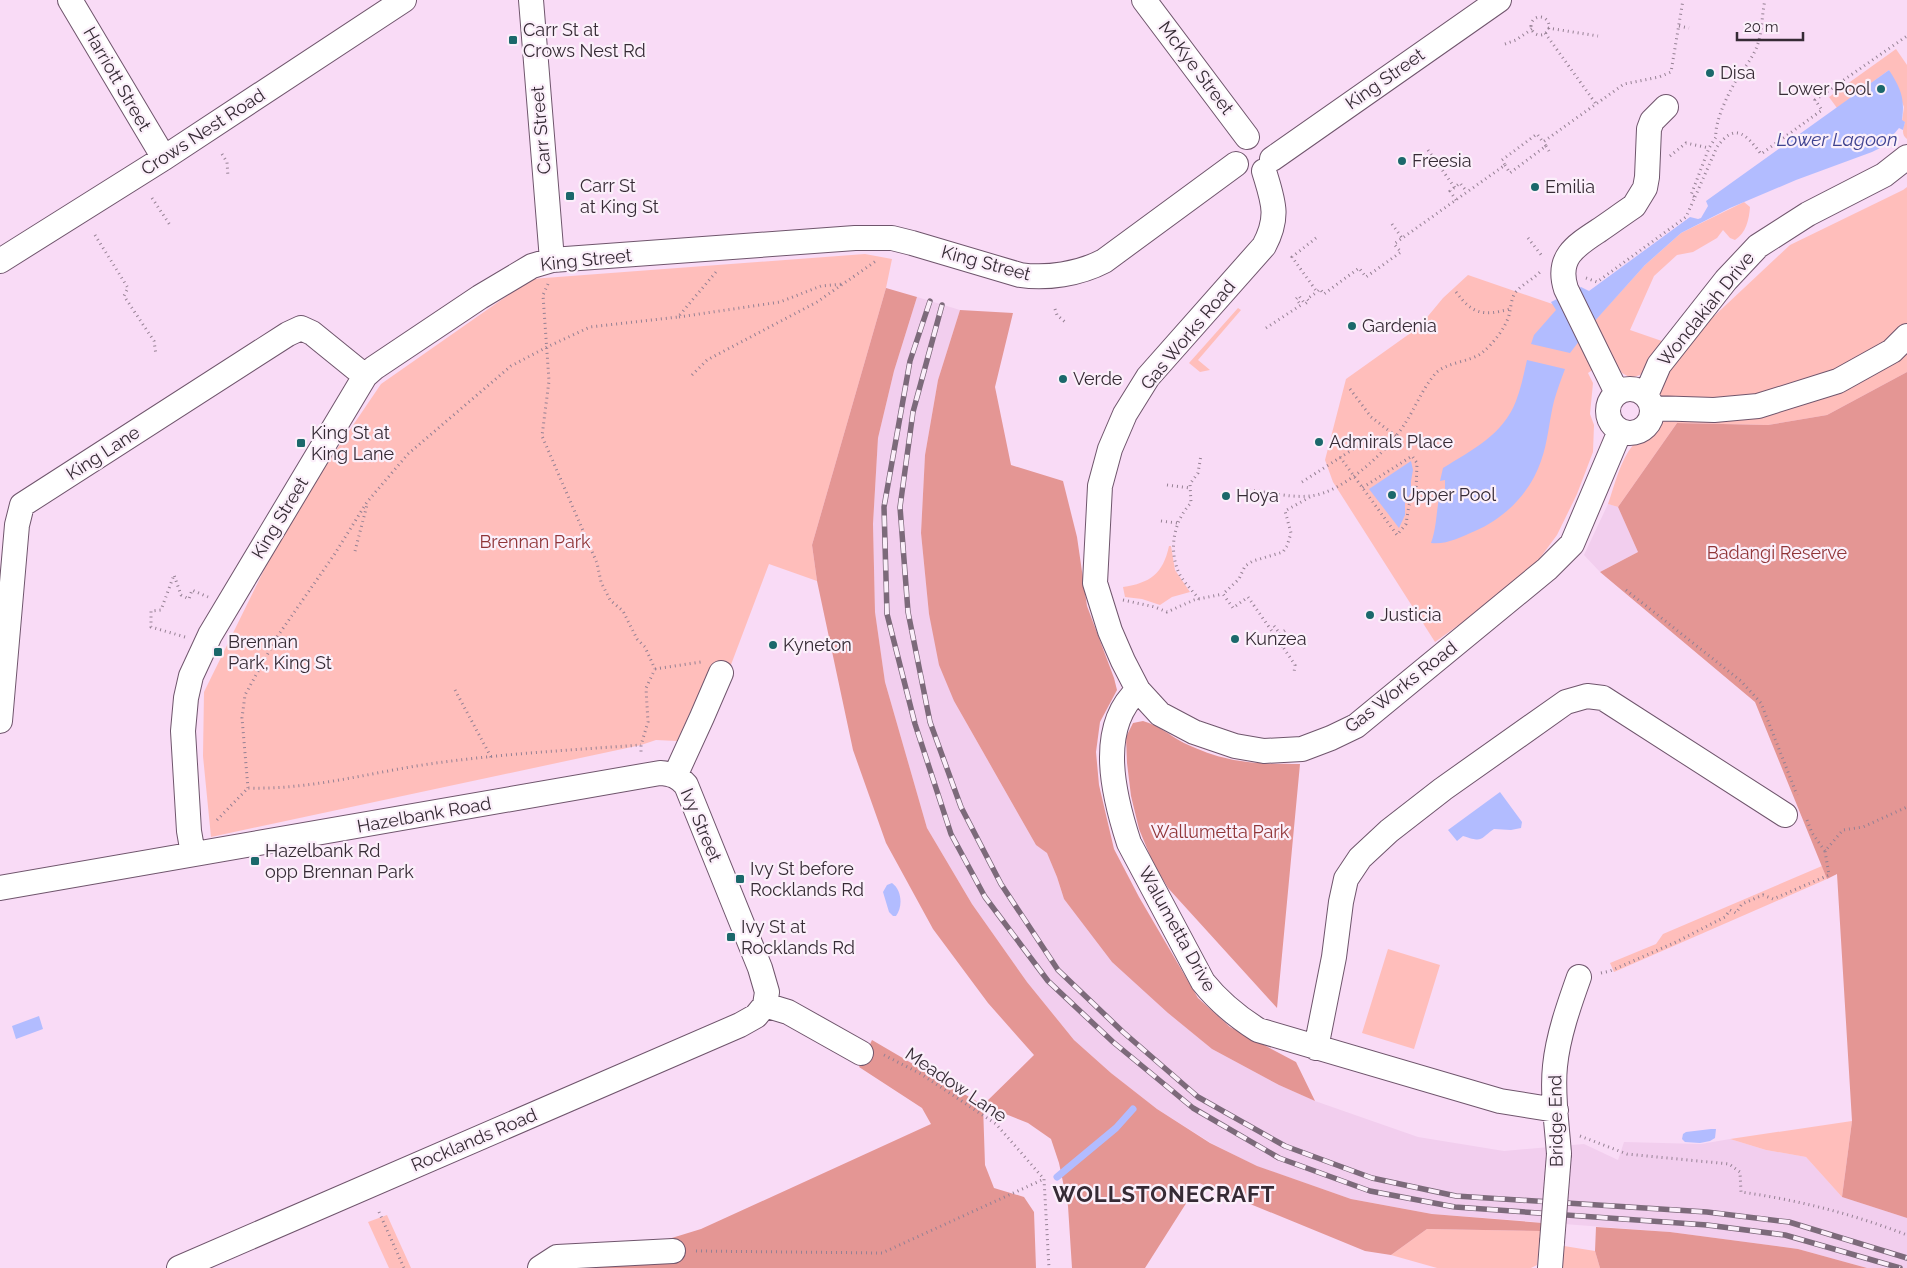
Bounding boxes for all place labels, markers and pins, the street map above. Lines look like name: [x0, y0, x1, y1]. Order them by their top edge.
place label: Carr St at Crows Nest Rd: [523, 19, 646, 61]
marker: Carr St at Crows Nest Rd: [507, 34, 519, 46]
place label: Disa: [1720, 62, 1755, 83]
marker: Disa: [1704, 67, 1716, 79]
place label: Lower Pool: [1778, 78, 1871, 99]
marker: Lower Pool: [1875, 83, 1887, 95]
place label: Freesia: [1412, 150, 1472, 171]
marker: Freesia: [1396, 155, 1408, 167]
place label: Carr St at King St: [580, 175, 659, 217]
place label: Emilia: [1545, 176, 1595, 197]
marker: Emilia: [1529, 181, 1541, 193]
marker: Carr St at King St: [564, 190, 576, 202]
place label: Gardenia: [1362, 315, 1437, 336]
marker: Gardenia: [1346, 320, 1358, 332]
place label: Verde: [1073, 368, 1123, 389]
marker: Verde: [1057, 373, 1069, 385]
place label: King St at King Lane: [311, 422, 395, 464]
place label: Admirals Place: [1329, 431, 1454, 452]
marker: Admirals Place: [1313, 436, 1325, 448]
marker: King St at King Lane: [295, 437, 307, 449]
place label: Upper Pool: [1402, 484, 1496, 505]
place label: Hoya: [1236, 485, 1279, 506]
marker: Upper Pool: [1386, 489, 1398, 501]
marker: Hoya: [1220, 490, 1232, 502]
place label: Justicia: [1380, 604, 1442, 625]
marker: Justicia: [1364, 609, 1376, 621]
place label: Kunzea: [1245, 628, 1306, 649]
place label: Brennan Park, King St: [228, 631, 332, 673]
marker: Kunzea: [1229, 633, 1241, 645]
place label: Kyneton: [783, 634, 852, 655]
marker: Kyneton: [767, 639, 779, 651]
marker: Brennan Park, King St: [212, 646, 224, 658]
place label: Hazelbank Rd opp Brennan Park: [265, 840, 414, 882]
marker: Hazelbank Rd opp Brennan Park: [249, 855, 261, 867]
place label: Ivy St before Rocklands Rd: [750, 858, 864, 900]
marker: Ivy St before Rocklands Rd: [734, 873, 746, 885]
place label: Ivy St at Rocklands Rd: [741, 916, 855, 958]
marker: Ivy St at Rocklands Rd: [725, 931, 737, 943]

